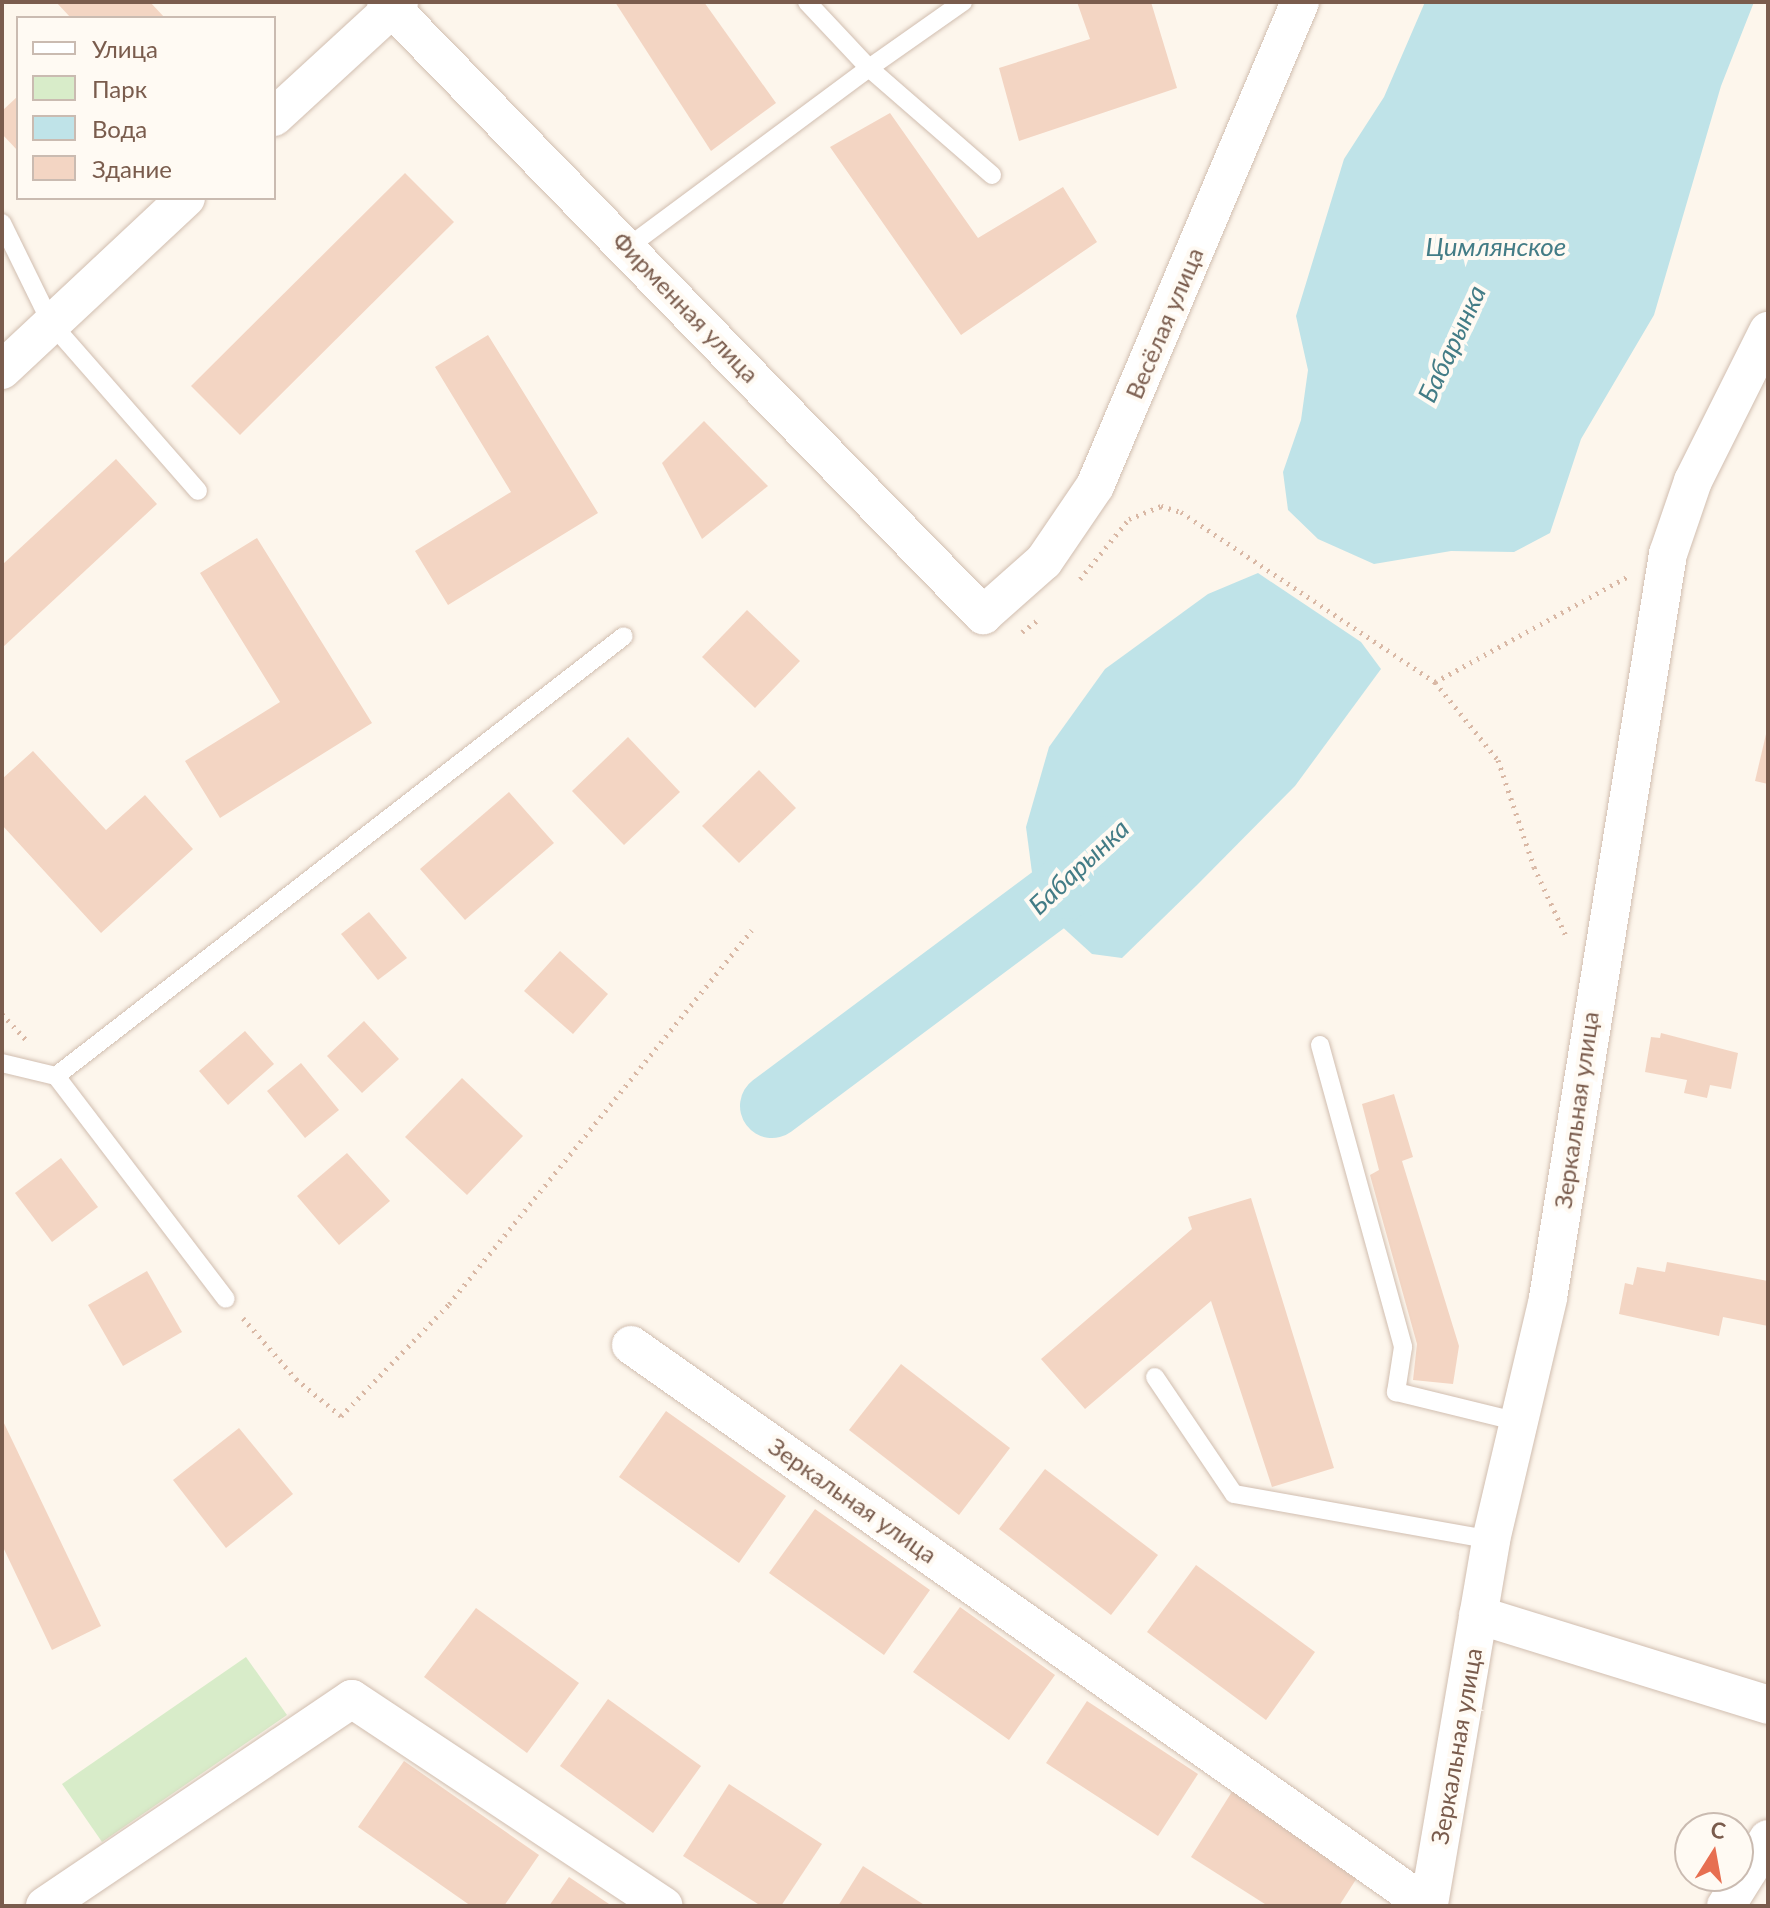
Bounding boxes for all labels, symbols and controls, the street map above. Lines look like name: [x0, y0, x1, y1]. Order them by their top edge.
legend: [16, 16, 276, 200]
text: Улица: [92, 34, 158, 63]
text: Парк: [92, 74, 147, 103]
text: Вода: [92, 114, 147, 143]
text: Здание: [92, 154, 172, 183]
street label: Фирменная улица: [607, 226, 765, 388]
water label: Цимлянское: [1426, 231, 1566, 263]
street label: Весёлая улица: [1119, 243, 1209, 403]
water label: Бабарынка: [1411, 281, 1493, 407]
water label: Бабарынка: [1023, 813, 1135, 921]
street label: Зеркальная улица: [1548, 1010, 1604, 1210]
street label: Зеркальная улица: [763, 1431, 943, 1569]
street label: Зеркальная улица: [1425, 1646, 1487, 1846]
north arrow: [1674, 1812, 1754, 1892]
text: С: [1709, 1815, 1728, 1845]

